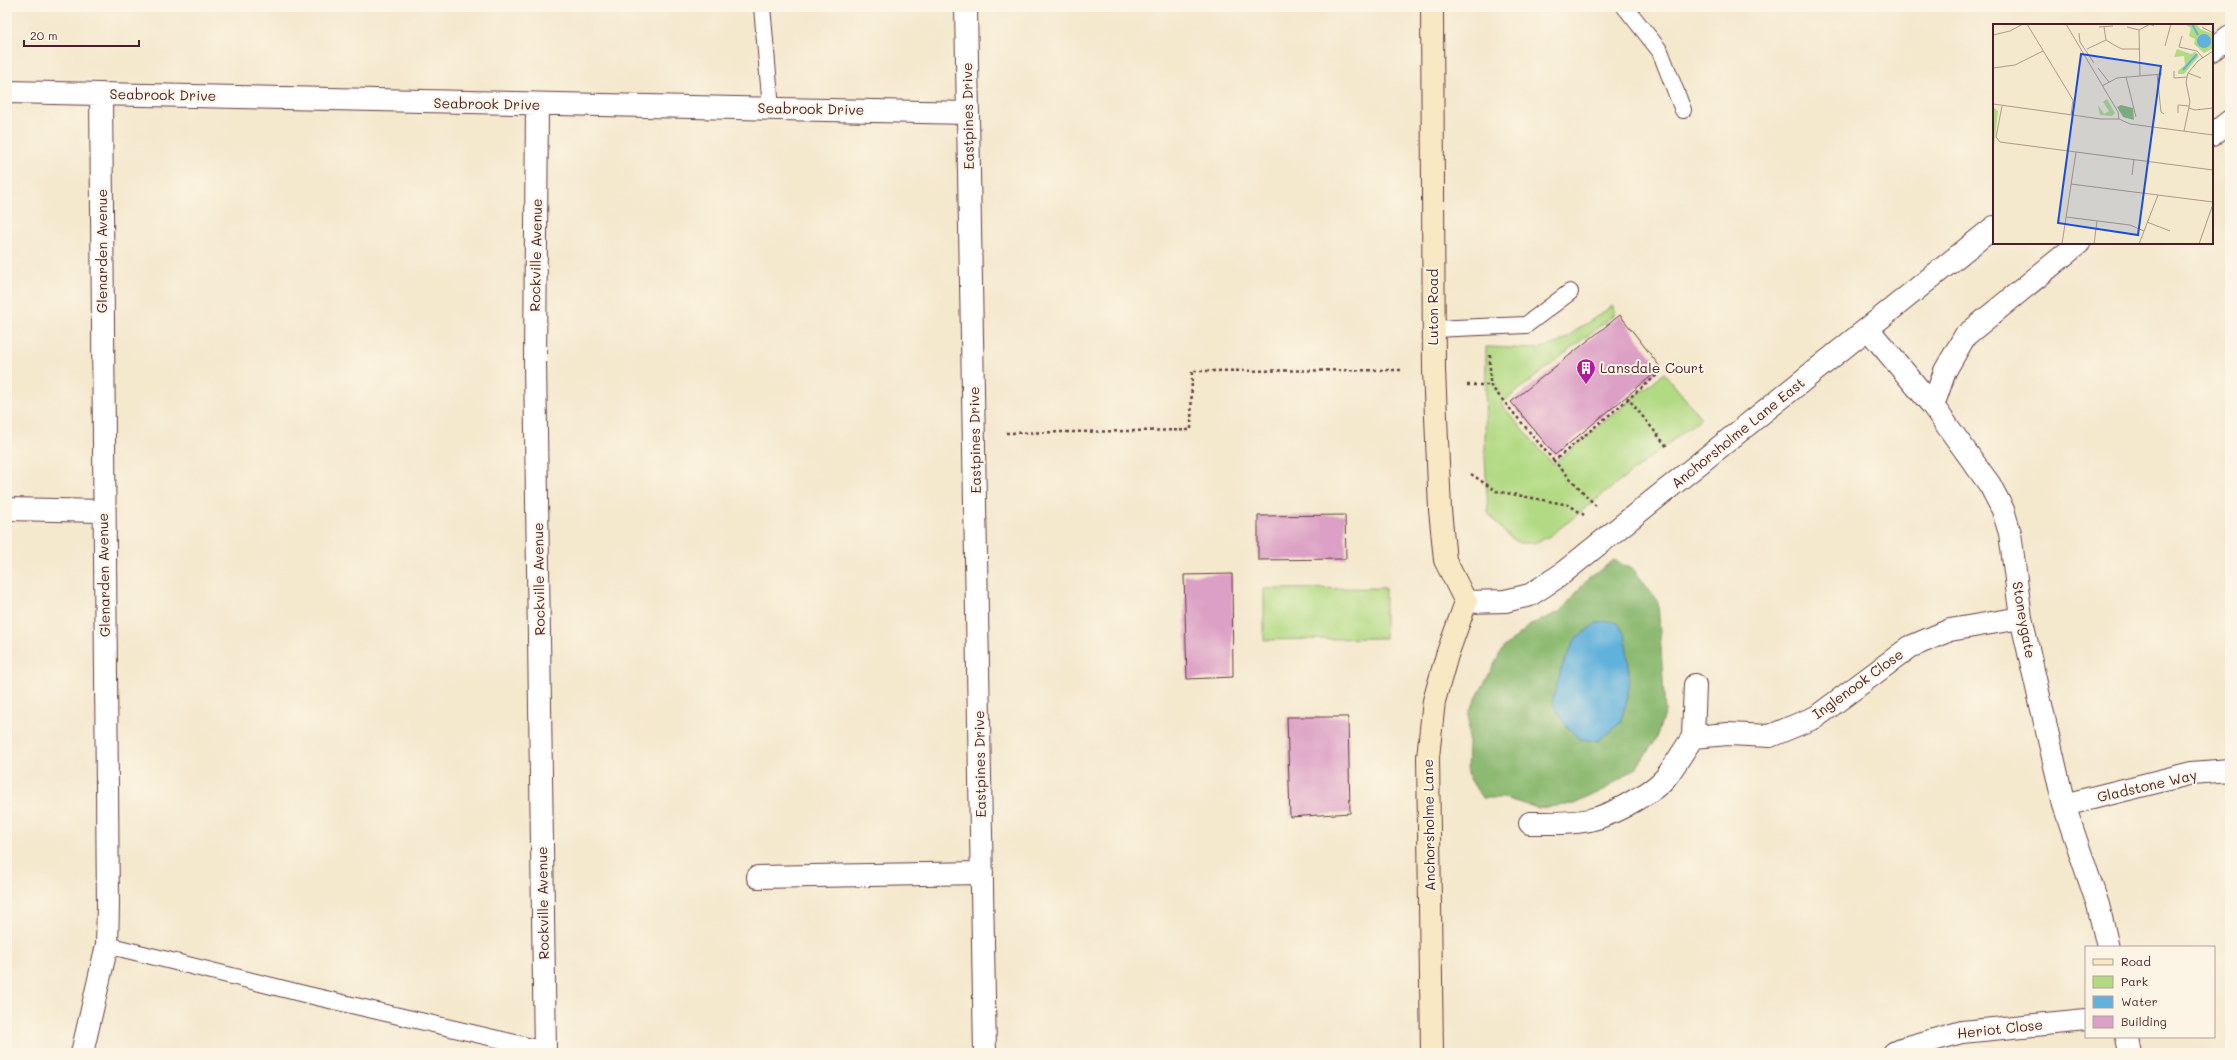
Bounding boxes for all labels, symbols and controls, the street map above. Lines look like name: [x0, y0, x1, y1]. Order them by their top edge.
scale bar: [24, 22, 139, 48]
inset map: [1993, 24, 2213, 244]
text: 20 m: [30, 27, 58, 43]
street label: Eastpines Drive: [957, 62, 978, 170]
street label: Seabrook Drive: [109, 84, 217, 105]
street label: Seabrook Drive: [433, 93, 541, 114]
street label: Seabrook Drive: [757, 98, 865, 119]
street label: Glenarden Avenue: [92, 189, 111, 313]
street label: Rockville Avenue: [525, 198, 546, 312]
street label: Luton Road: [1423, 269, 1442, 345]
building icon: Lansdale Court: [1575, 357, 1597, 385]
place label: Lansdale Court: [1600, 358, 1704, 377]
street label: Anchorsholme Lane East: [1667, 373, 1808, 492]
street label: Eastpines Drive: [964, 386, 985, 494]
street label: Glenarden Avenue: [93, 513, 114, 637]
street label: Rockville Avenue: [528, 522, 549, 636]
street label: Stoneygate: [2008, 580, 2041, 660]
street label: Inglenook Close: [1809, 644, 1907, 723]
street label: Eastpines Drive: [969, 710, 990, 818]
street label: Anchorsholme Lane: [1418, 759, 1439, 891]
street label: Gladstone Way: [2095, 765, 2199, 806]
street label: Rockville Avenue: [532, 846, 553, 960]
legend: [2085, 946, 2215, 1038]
text: Road: [2121, 953, 2151, 969]
text: Park: [2121, 973, 2148, 989]
text: Water: [2121, 993, 2158, 1009]
text: Building: [2121, 1013, 2167, 1029]
street label: Heriot Close: [1956, 1015, 2044, 1042]

